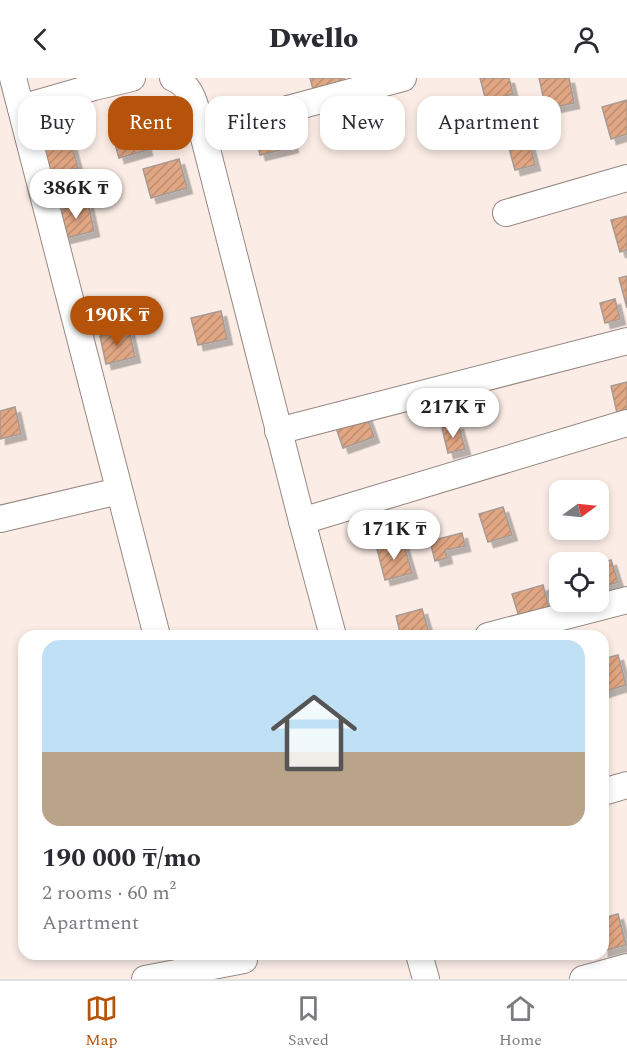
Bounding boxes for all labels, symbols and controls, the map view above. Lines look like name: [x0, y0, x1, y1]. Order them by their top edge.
text: Dwello: [269, 18, 358, 60]
icon: back: [24, 23, 57, 56]
icon: person: [570, 23, 603, 56]
chip: Buy: [18, 96, 96, 150]
chip: Rent: [108, 96, 193, 150]
chip: Filters: [205, 96, 308, 150]
chip: New: [320, 96, 405, 150]
chip: Apartment: [417, 96, 561, 150]
pin: 386K ₸: [27, 169, 125, 220]
text: 386K ₸: [43, 173, 109, 203]
pin: 190K ₸: [68, 296, 166, 347]
text: 190K ₸: [84, 300, 150, 330]
pin: 217K ₸: [404, 388, 502, 439]
text: 217K ₸: [420, 392, 486, 422]
north arrow: [549, 480, 609, 540]
map controls: [549, 480, 609, 612]
pin: 171K ₸: [345, 510, 443, 561]
text: 171K ₸: [361, 514, 427, 544]
button: locate: [549, 552, 609, 612]
icon: home: [260, 679, 368, 787]
text: 190 000 ₸/mo: [42, 838, 201, 878]
text: 2 rooms · 60 m²: [42, 878, 176, 908]
text: Apartment: [42, 908, 139, 938]
tab: Map: [85, 992, 118, 1052]
tab: Saved: [288, 992, 329, 1052]
tab: Home: [499, 992, 542, 1052]

